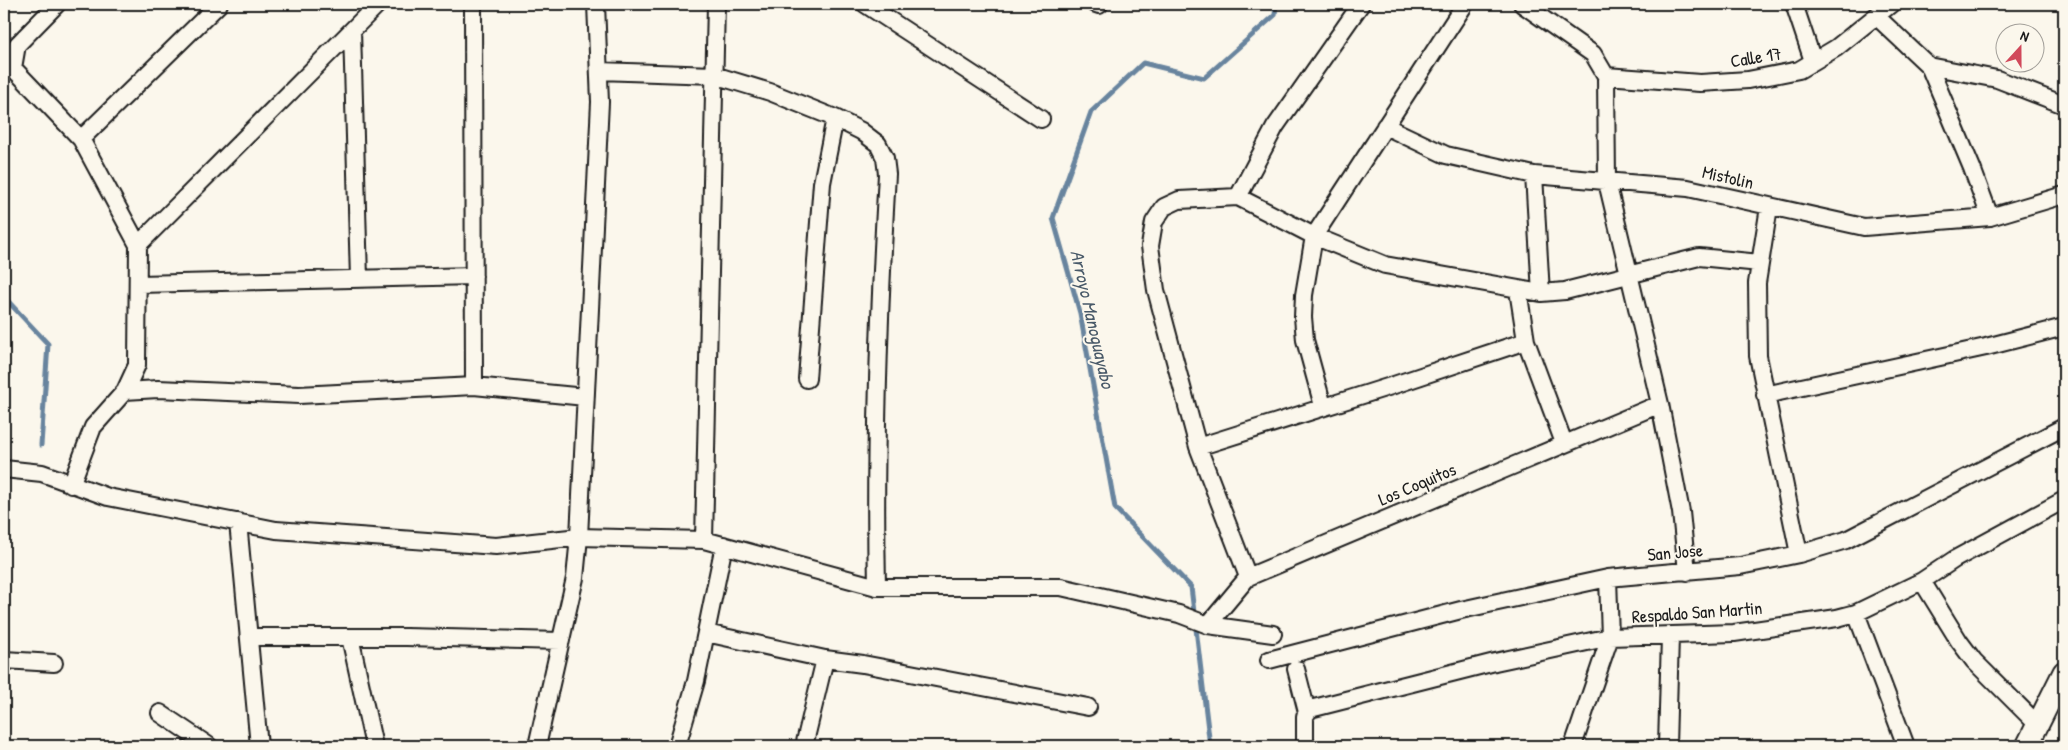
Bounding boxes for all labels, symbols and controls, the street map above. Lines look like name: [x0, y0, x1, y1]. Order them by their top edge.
north arrow: [1996, 22, 2046, 72]
text: N: [2018, 25, 2032, 46]
street label: Calle 17: [1729, 41, 1783, 73]
street label: Mistolin: [1700, 159, 1756, 195]
water label: Arroyo Manoguayabo: [1064, 247, 1122, 392]
street label: Los Coquitos: [1374, 456, 1460, 512]
street label: San Jose: [1646, 537, 1704, 567]
street label: Respaldo San Martin: [1631, 595, 1763, 629]

